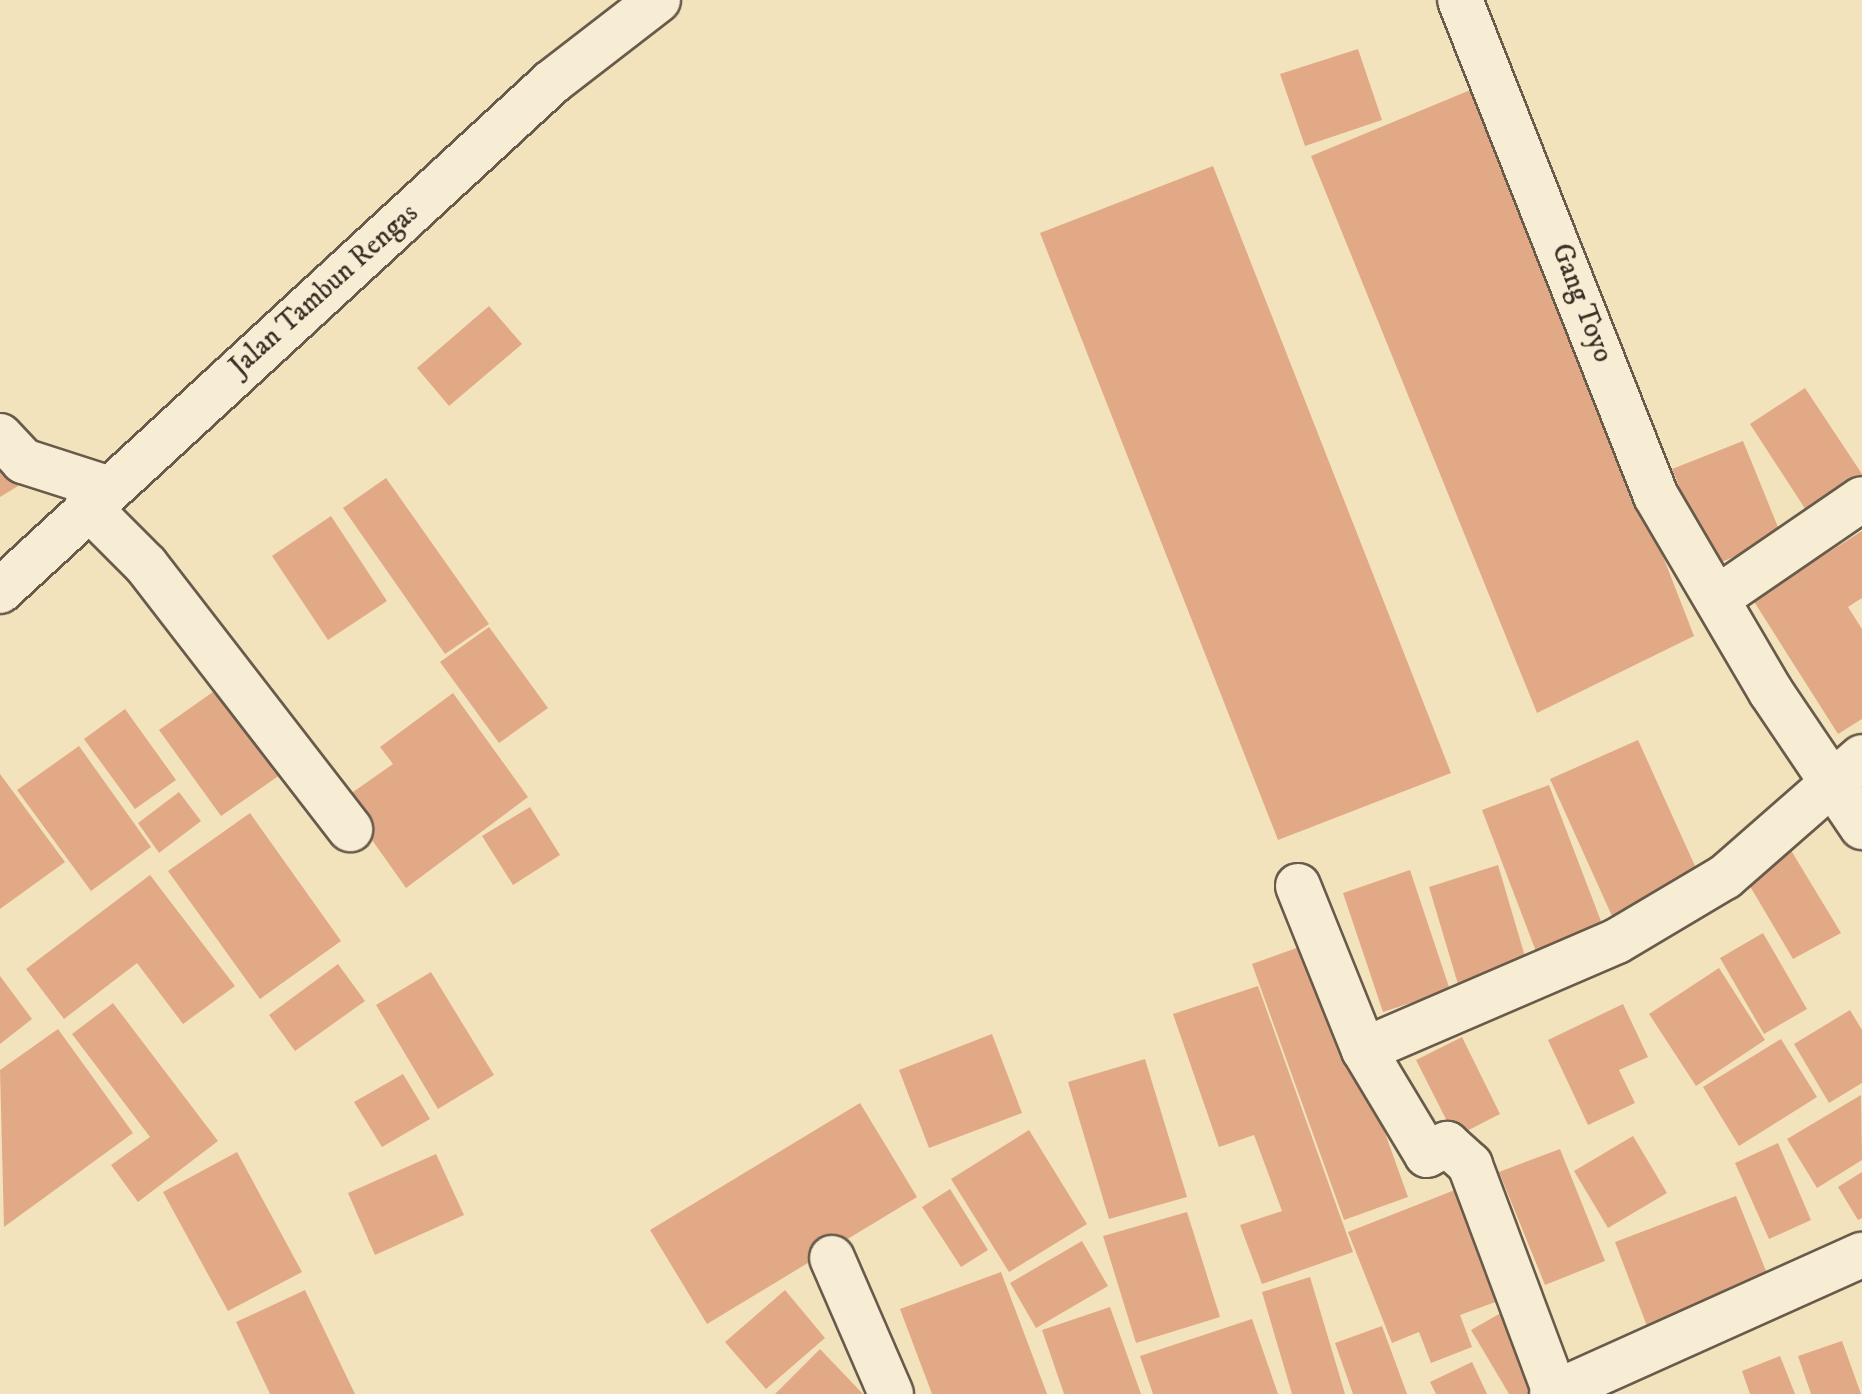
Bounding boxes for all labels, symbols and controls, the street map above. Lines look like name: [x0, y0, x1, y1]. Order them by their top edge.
street label: Jalan Tambun Rengas: [223, 197, 425, 383]
street label: Gang Toyo: [1544, 239, 1620, 367]

